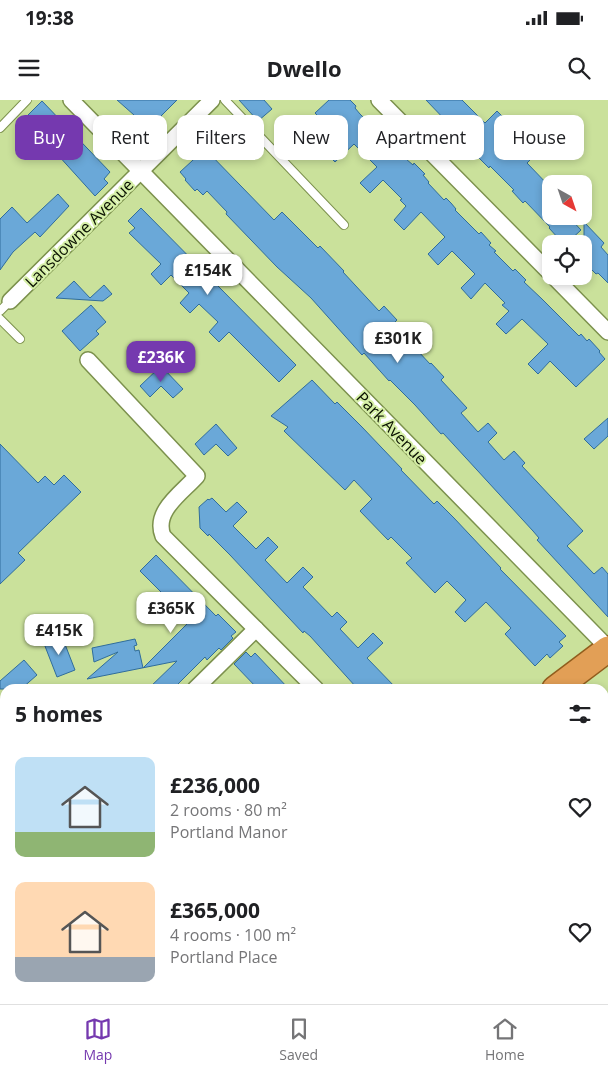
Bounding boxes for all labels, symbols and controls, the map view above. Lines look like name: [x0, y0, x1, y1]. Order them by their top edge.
text: 19:38: [25, 5, 74, 31]
text: Dwello: [266, 53, 342, 83]
icon: menu: [15, 54, 43, 82]
icon: search: [565, 54, 593, 82]
chip: Buy: [15, 115, 83, 160]
chip: Rent: [93, 115, 167, 160]
chip: Filters: [177, 115, 264, 160]
chip: New: [274, 115, 348, 160]
chip: Apartment: [358, 115, 484, 160]
chip: House: [494, 115, 584, 160]
street label: Lansdowne Avenue: [20, 174, 138, 292]
north arrow: [542, 175, 592, 225]
map controls: [542, 175, 592, 285]
button: locate: [542, 235, 592, 285]
pin: £154K: [173, 254, 243, 296]
text: £154K: [184, 259, 232, 281]
pin: £301K: [363, 322, 433, 364]
text: £301K: [374, 327, 422, 349]
pin: £236K: [126, 340, 196, 383]
text: £236K: [137, 346, 185, 368]
street label: Park Avenue: [352, 387, 432, 469]
pin: £365K: [136, 592, 206, 634]
text: £365K: [147, 597, 195, 619]
pin: £415K: [24, 614, 94, 656]
text: £415K: [35, 619, 83, 641]
text: 5 homes: [15, 700, 103, 728]
icon: filters: [566, 700, 594, 728]
text: £236,000: [170, 771, 260, 799]
icon: home: [55, 777, 115, 837]
icon: heart: [566, 793, 594, 821]
text: 2 rooms · 80 m²: [170, 799, 287, 821]
text: Portland Manor: [170, 821, 287, 843]
text: £365,000: [170, 896, 260, 924]
icon: home: [55, 902, 115, 962]
icon: heart: [566, 918, 594, 946]
text: 4 rooms · 100 m²: [170, 924, 296, 946]
text: Portland Place: [170, 946, 277, 968]
tab: Map: [83, 1015, 112, 1064]
tab: Saved: [279, 1015, 318, 1064]
tab: Home: [485, 1015, 525, 1064]

